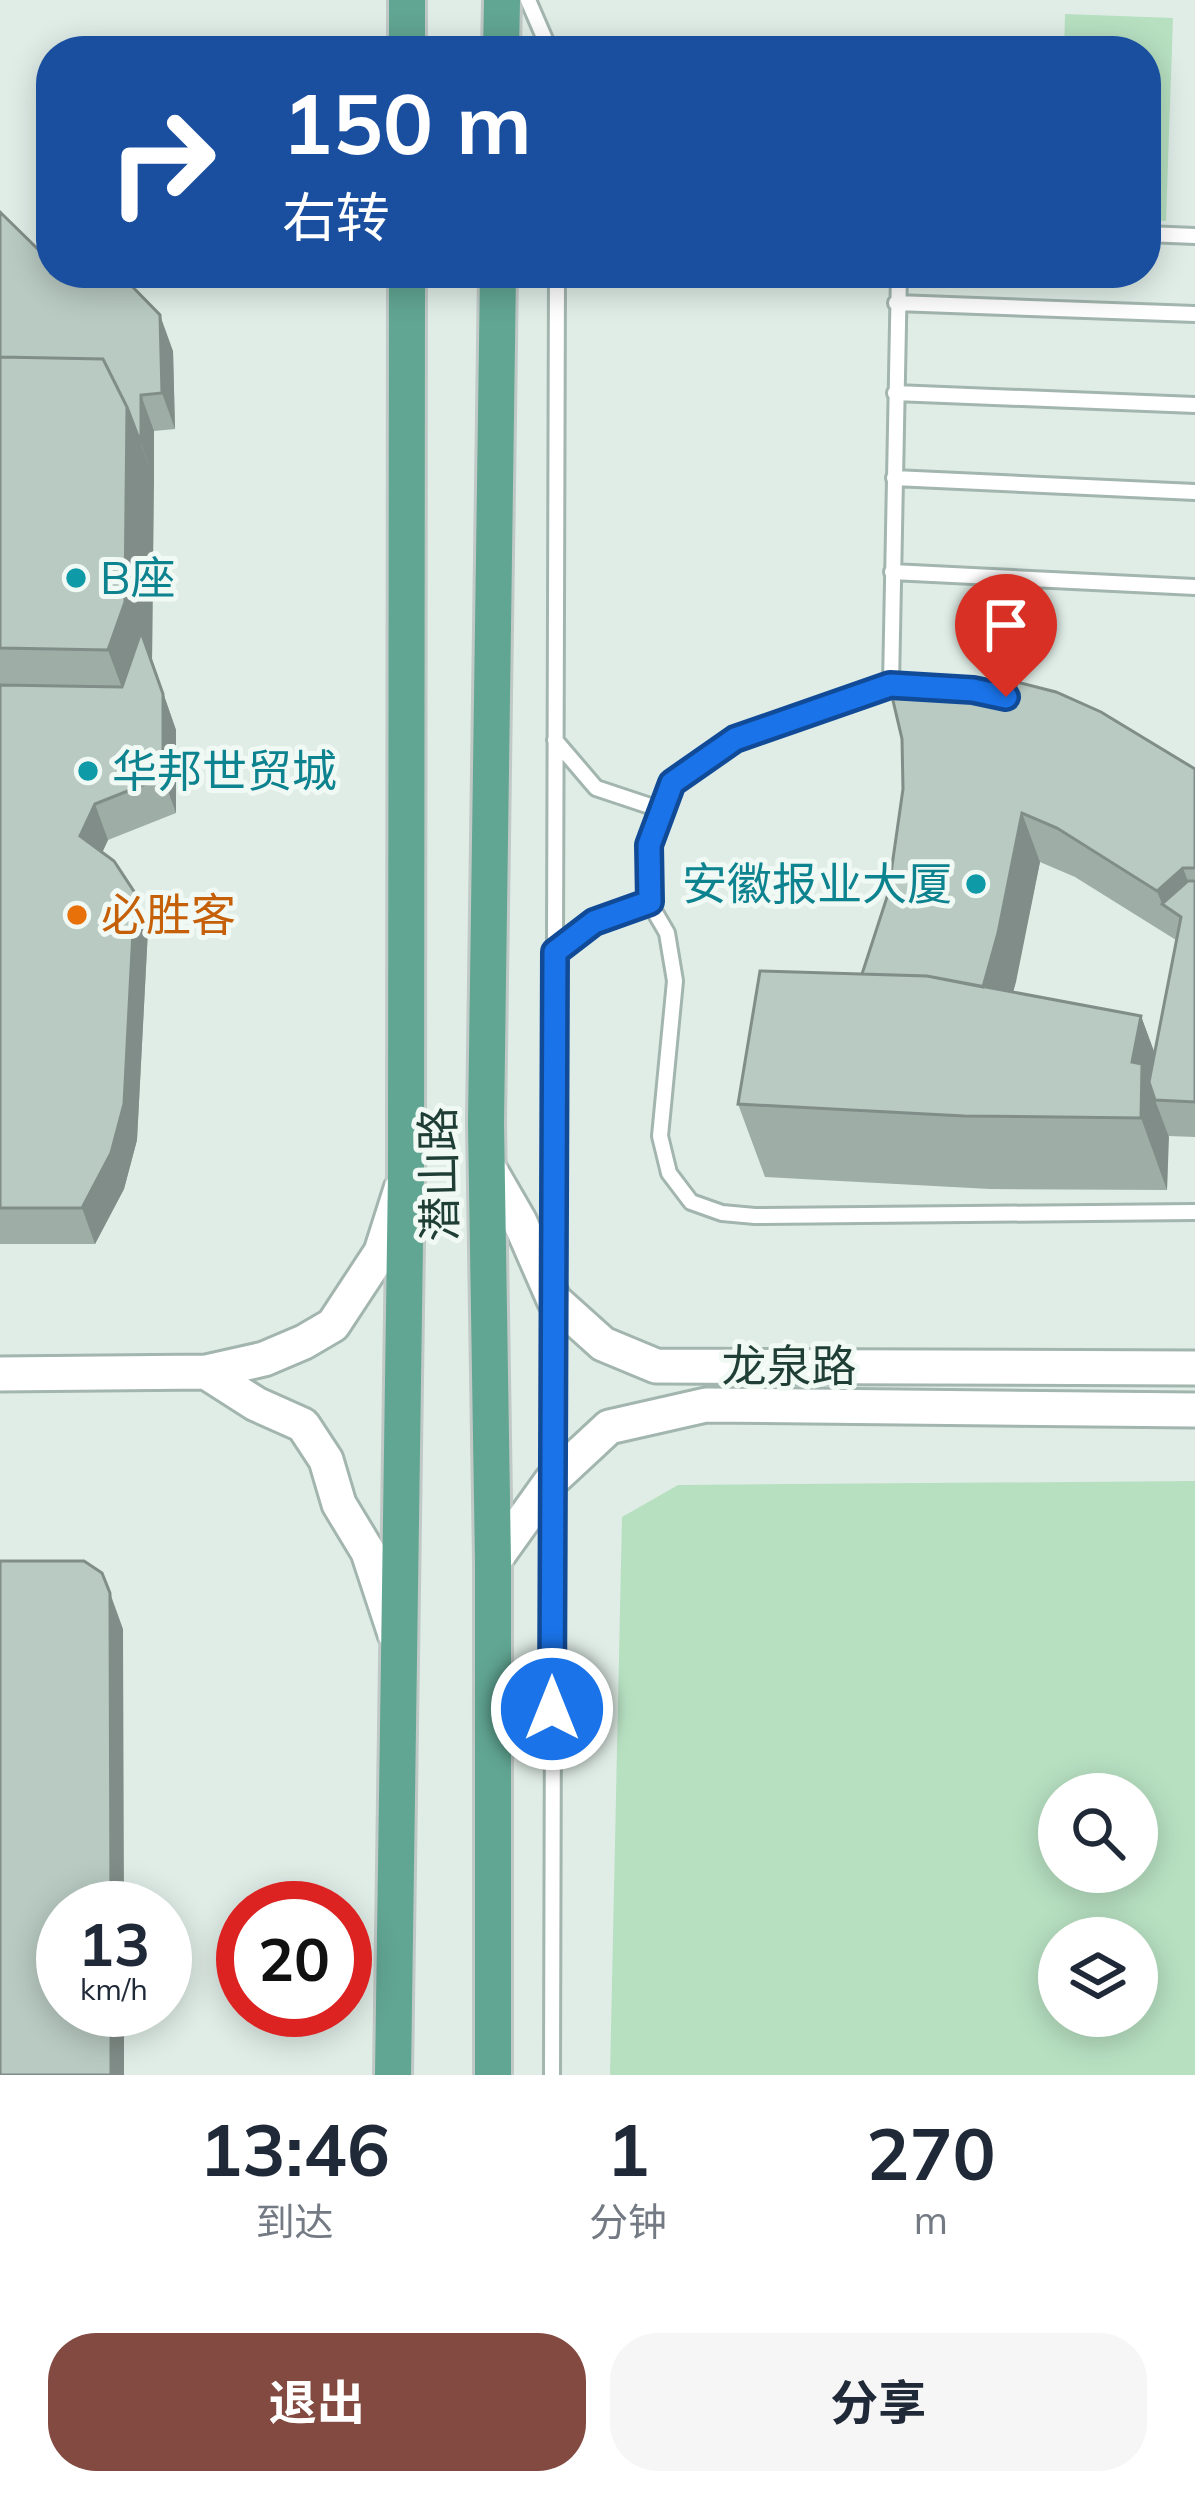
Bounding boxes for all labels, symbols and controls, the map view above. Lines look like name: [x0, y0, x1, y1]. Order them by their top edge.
text: 150 m: [282, 70, 532, 175]
icon: right: [84, 84, 240, 240]
text: 右转: [282, 183, 390, 251]
place label: B座: [100, 549, 176, 605]
marker: B座: [63, 565, 89, 591]
pin: [955, 574, 1057, 697]
icon: arrive: [973, 592, 1039, 658]
place label: 华邦世贸城: [112, 742, 337, 798]
marker: 华邦世贸城: [75, 758, 101, 784]
place label: 安徽报业大厦: [682, 855, 952, 911]
marker: 安徽报业大厦: [963, 871, 989, 897]
place label: 必胜客: [101, 886, 236, 942]
marker: 必胜客: [64, 902, 90, 928]
street label: 潜山路: [409, 1106, 467, 1242]
street label: 龙泉路: [721, 1337, 857, 1393]
position arrow: [489, 1646, 615, 1772]
map controls: [1038, 1773, 1158, 2037]
button: search: [1038, 1773, 1158, 1893]
speed limit sign: 20: [216, 1881, 372, 2037]
text: 13: [78, 1906, 150, 1981]
button: layers: [1038, 1917, 1158, 2037]
text: km/h: [80, 1970, 148, 2008]
text: 13:46: [199, 2104, 390, 2194]
text: 1: [606, 2104, 650, 2194]
text: 270: [866, 2108, 996, 2198]
text: m: [914, 2195, 948, 2244]
text: 到达: [255, 2197, 334, 2246]
text: 分钟: [589, 2197, 667, 2246]
button: 退出: [48, 2333, 586, 2471]
button: 分享: [610, 2333, 1147, 2471]

